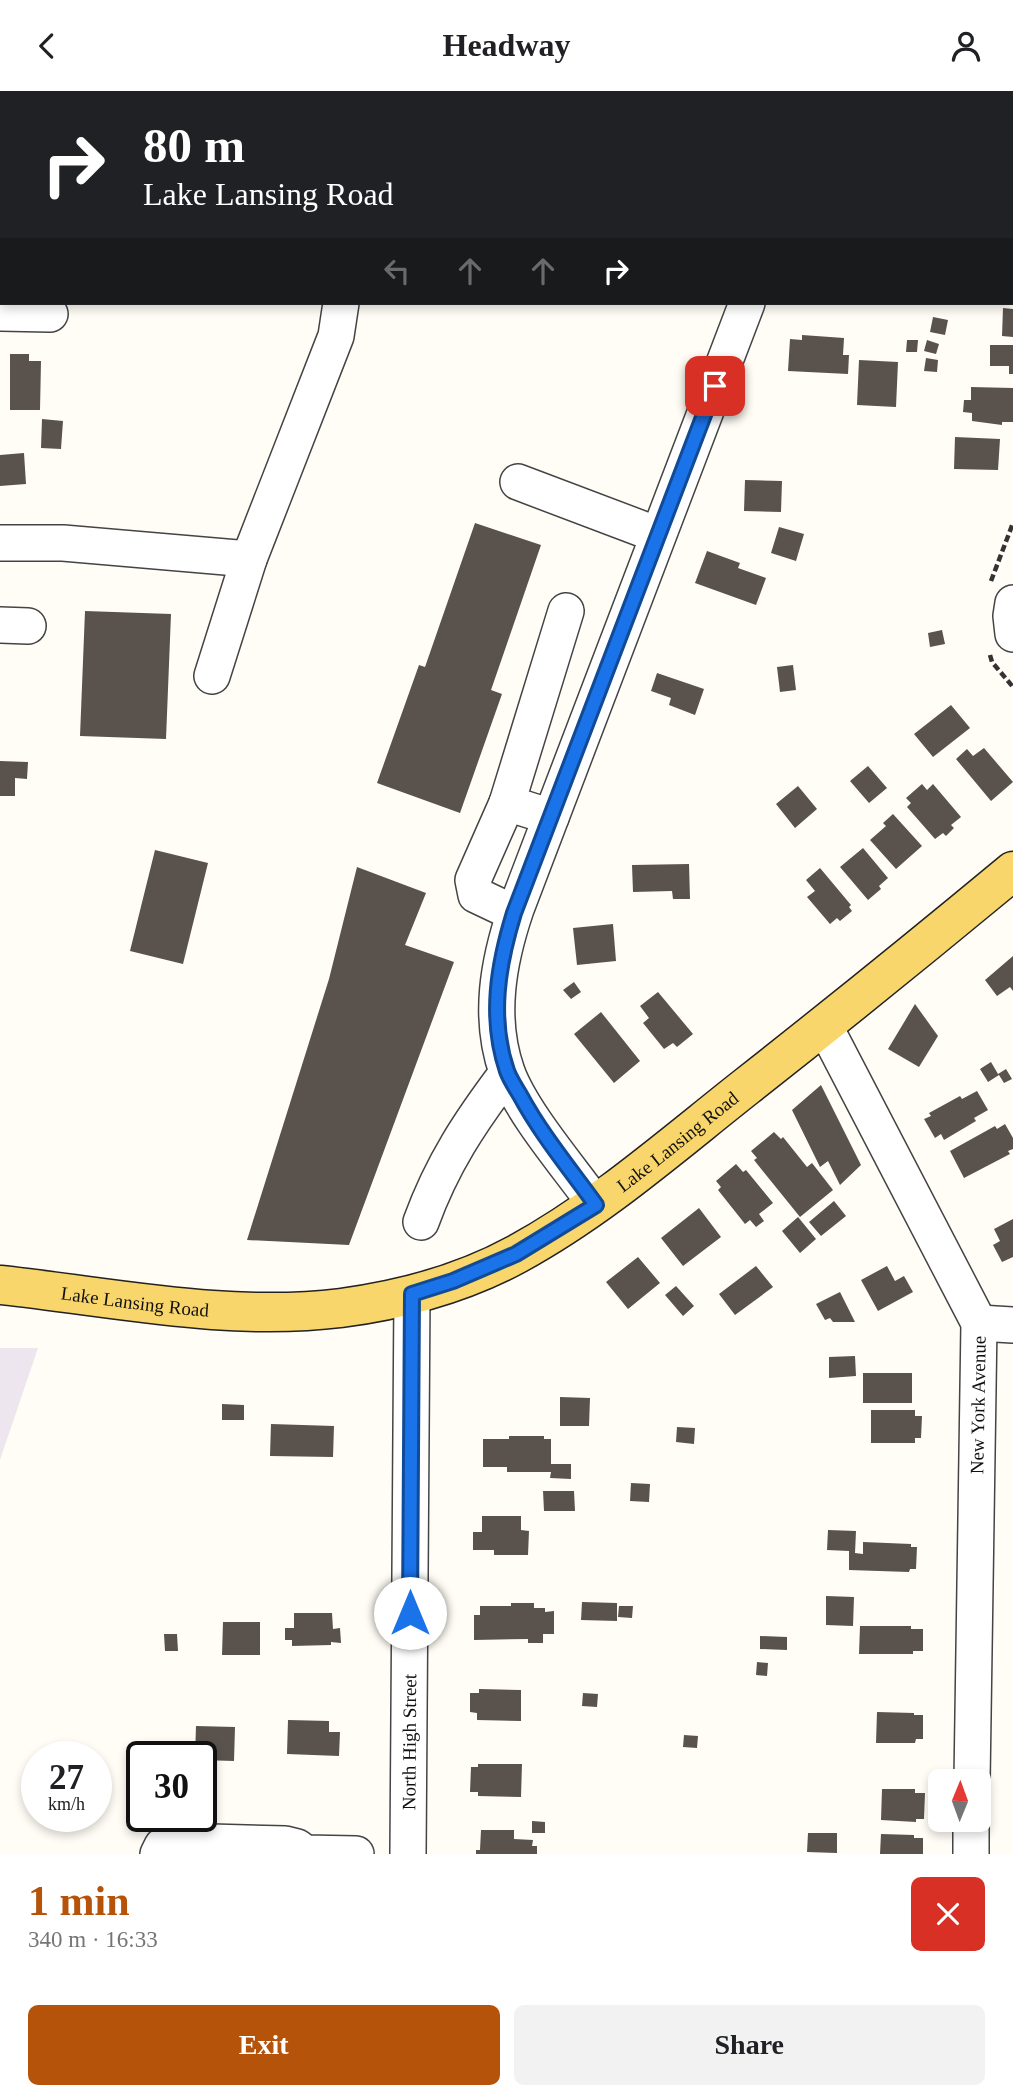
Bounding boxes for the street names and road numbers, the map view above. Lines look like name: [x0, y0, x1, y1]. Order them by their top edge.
street label: Lake Lansing Road: [613, 1087, 742, 1196]
street label: Lake Lansing Road: [60, 1282, 210, 1320]
street label: New York Avenue: [966, 1336, 990, 1474]
street label: North High Street: [398, 1673, 420, 1810]

